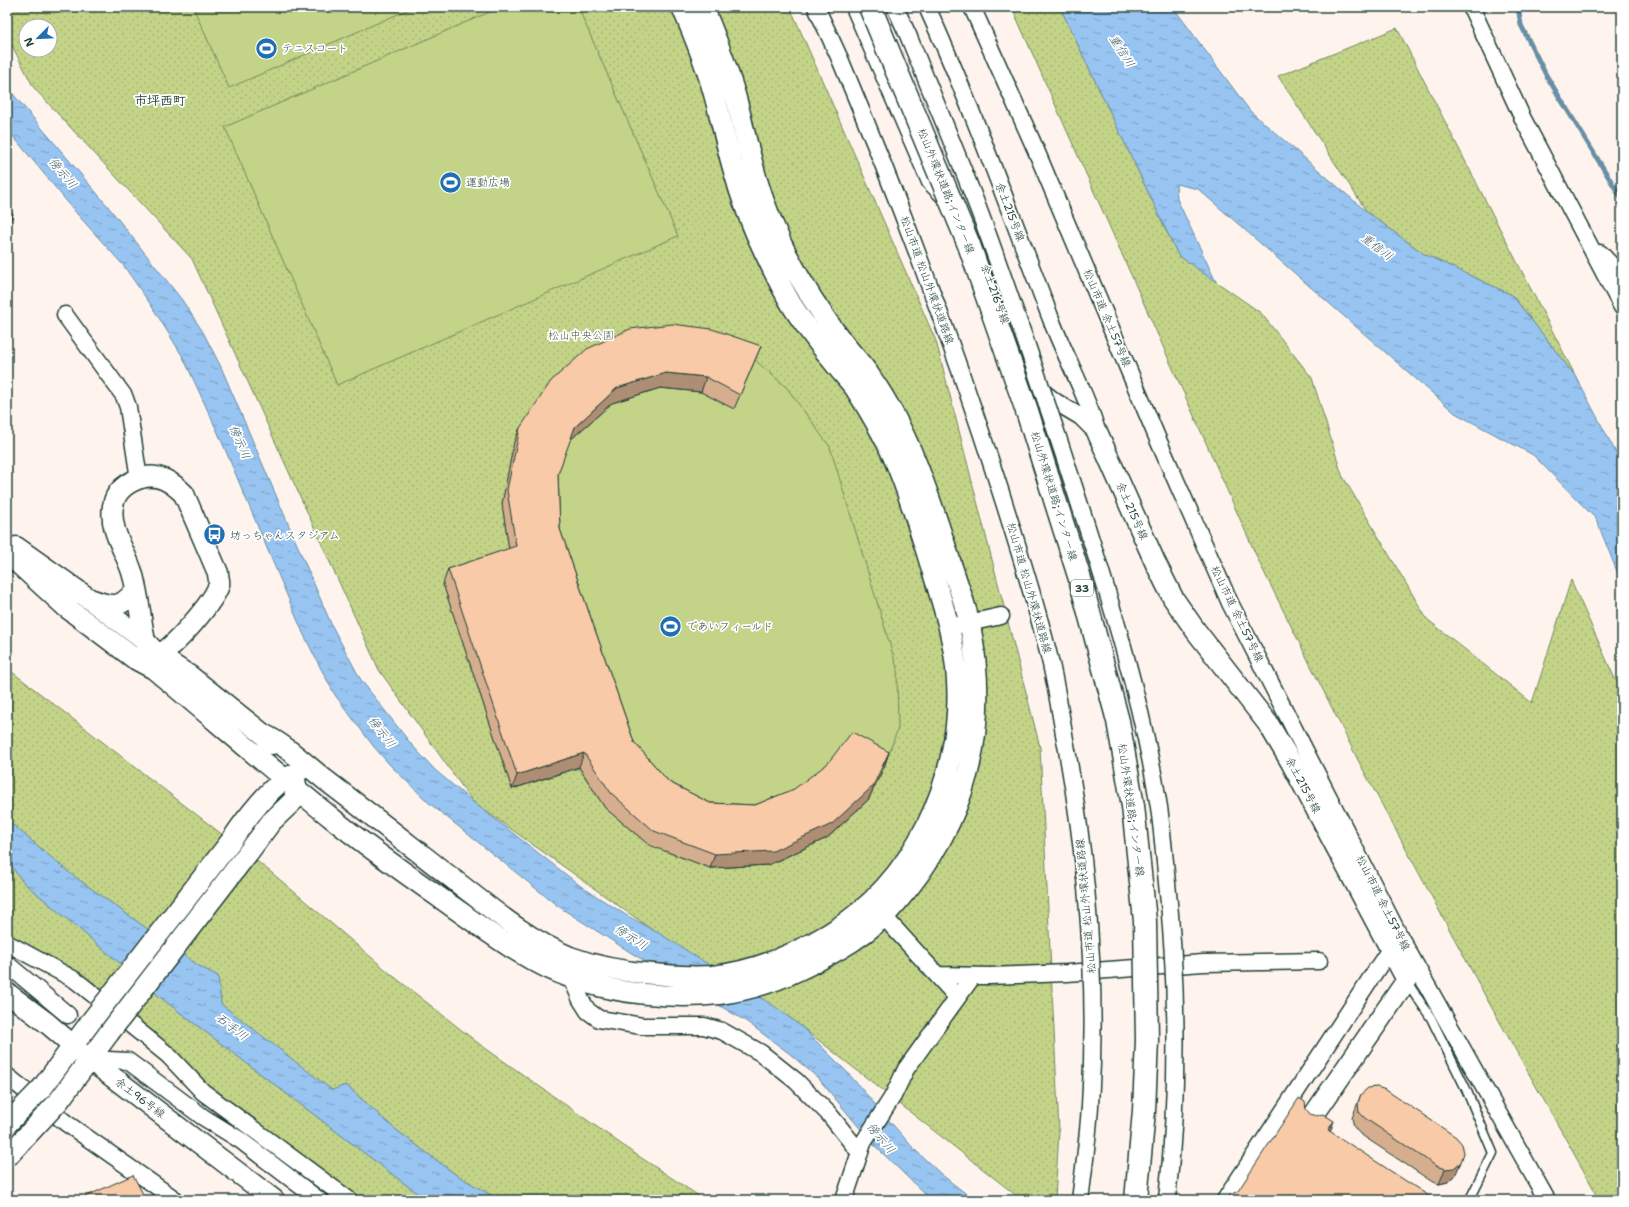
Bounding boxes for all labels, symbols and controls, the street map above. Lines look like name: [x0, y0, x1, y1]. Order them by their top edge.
north arrow: [18, 18, 58, 58]
water label: 重信川: [1106, 31, 1138, 71]
text: N: [21, 35, 38, 49]
sports icon: テニスコート: [253, 35, 279, 61]
place label: テニスコート: [282, 41, 348, 56]
district label: 市坪西町: [134, 92, 186, 109]
street label: 松山外環状道路;インター線: [914, 126, 978, 256]
water label: 傍示川: [45, 154, 81, 192]
sports icon: 運動広場: [438, 169, 464, 195]
place label: 運動広場: [466, 175, 510, 190]
street label: 余土215号線: [992, 180, 1028, 244]
street label: 松山市道 松山外環状道路線: [897, 214, 957, 346]
water label: 重信川: [1358, 230, 1396, 264]
street label: 余土216号線: [977, 262, 1013, 326]
street label: 松山市道 余土57号線: [1079, 266, 1135, 370]
park label: 松山中央公園: [548, 328, 614, 343]
water label: 傍示川: [226, 422, 254, 462]
street label: 松山外環状道路;インター線: [1027, 429, 1081, 563]
street label: 余土215号線: [1112, 479, 1152, 543]
street label: 松山市道 松山外環状道路線: [1003, 521, 1055, 655]
bus stop icon: 坊っちゃんスタジアム: [201, 522, 227, 548]
place label: 坊っちゃんスタジアム: [230, 528, 340, 543]
street label: 松山市道 余土57号線: [1207, 563, 1267, 665]
road number: 33: [1071, 580, 1093, 596]
sports icon: であいフィールド: [658, 613, 684, 639]
place label: であいフィールド: [686, 619, 773, 634]
water label: 傍示川: [365, 713, 399, 751]
street label: 松山外環状道路;インター線: [1114, 742, 1148, 878]
street label: 余土215号線: [1282, 754, 1324, 816]
street label: 松山市道 松山外環状道路線: [1073, 838, 1099, 974]
street label: 松山市道 余土57号線: [1352, 853, 1414, 953]
water label: 傍示川: [612, 920, 650, 954]
water label: 石手川: [213, 1010, 251, 1044]
street label: 余土96号線: [112, 1074, 168, 1122]
water label: 傍示川: [863, 1119, 899, 1157]

